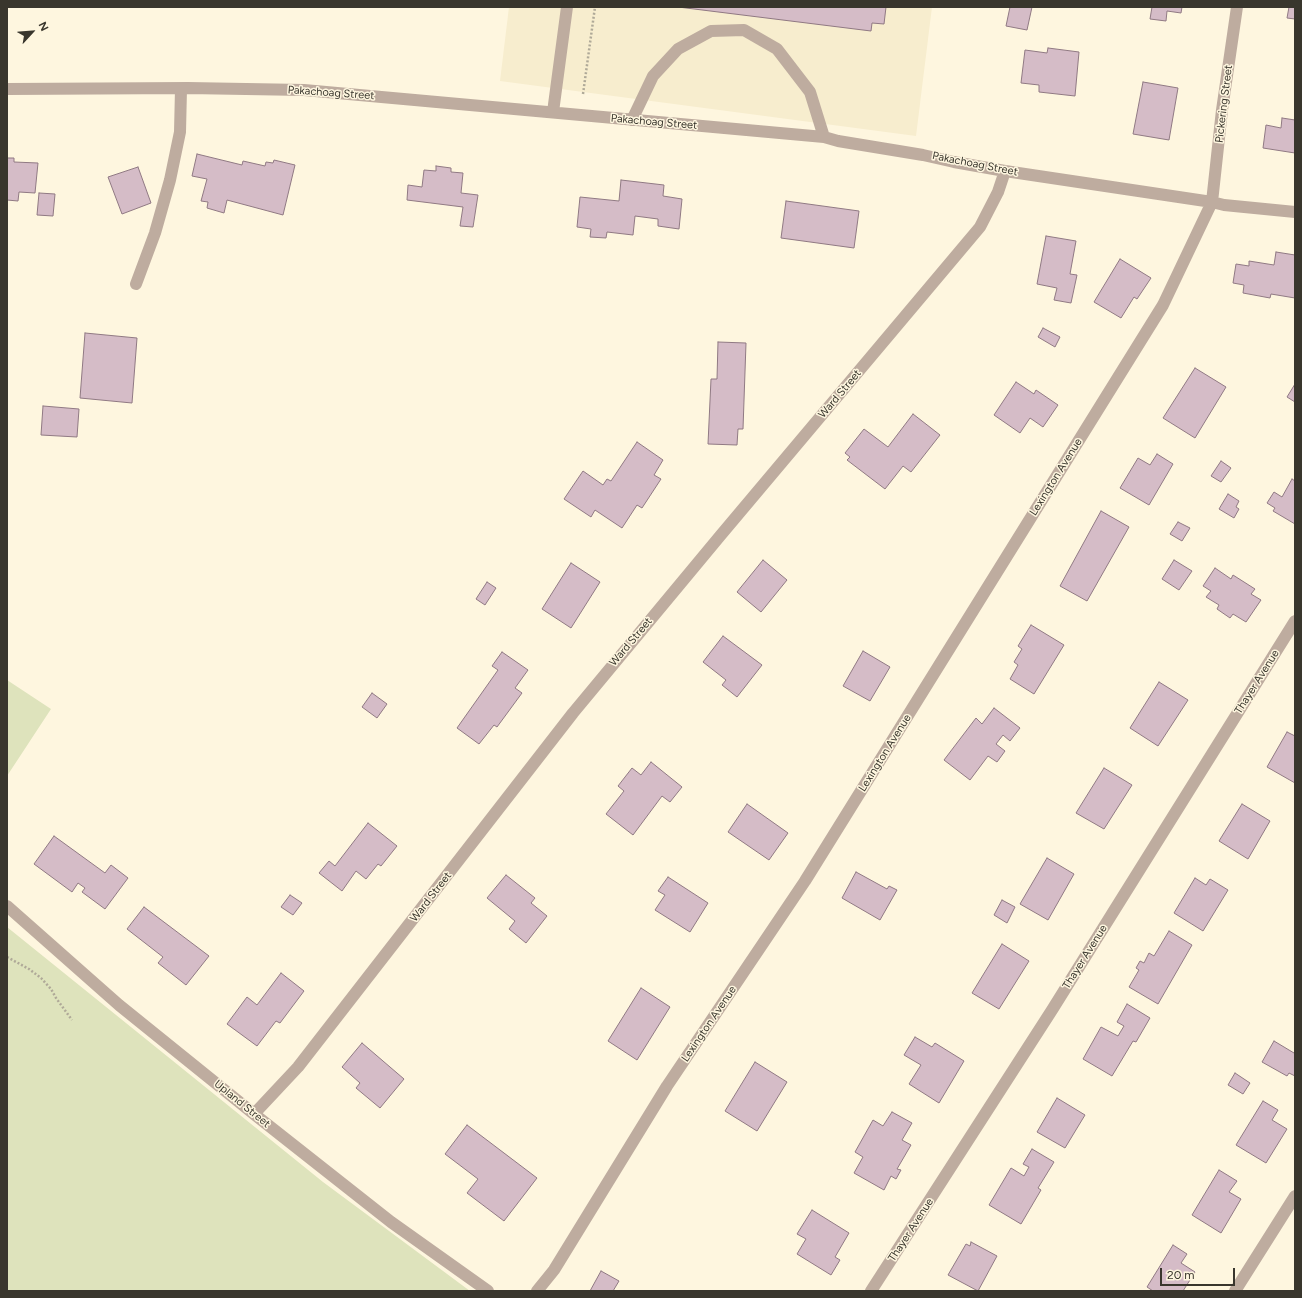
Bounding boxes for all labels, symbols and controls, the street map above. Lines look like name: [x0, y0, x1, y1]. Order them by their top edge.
north arrow: [12, 12, 52, 52]
text: N: [36, 20, 51, 33]
street label: Pickering Street: [1213, 64, 1235, 144]
street label: Pakachoag Street: [287, 83, 375, 103]
street label: Pakachoag Street: [610, 112, 698, 132]
street label: Pakachoag Street: [931, 149, 1019, 179]
street label: Ward Street: [816, 367, 864, 421]
street label: Lexington Avenue: [1027, 436, 1085, 518]
street label: Ward Street: [607, 615, 655, 669]
street label: Thayer Avenue: [1232, 648, 1282, 716]
street label: Lexington Avenue: [856, 712, 914, 794]
street label: Ward Street: [408, 870, 454, 924]
street label: Thayer Avenue: [1060, 923, 1110, 991]
street label: Lexington Avenue: [679, 984, 739, 1064]
street label: Upland Street: [211, 1077, 273, 1131]
street label: Thayer Avenue: [886, 1196, 936, 1264]
scale bar: [1162, 1260, 1237, 1286]
text: 20 m: [1167, 1268, 1195, 1282]

